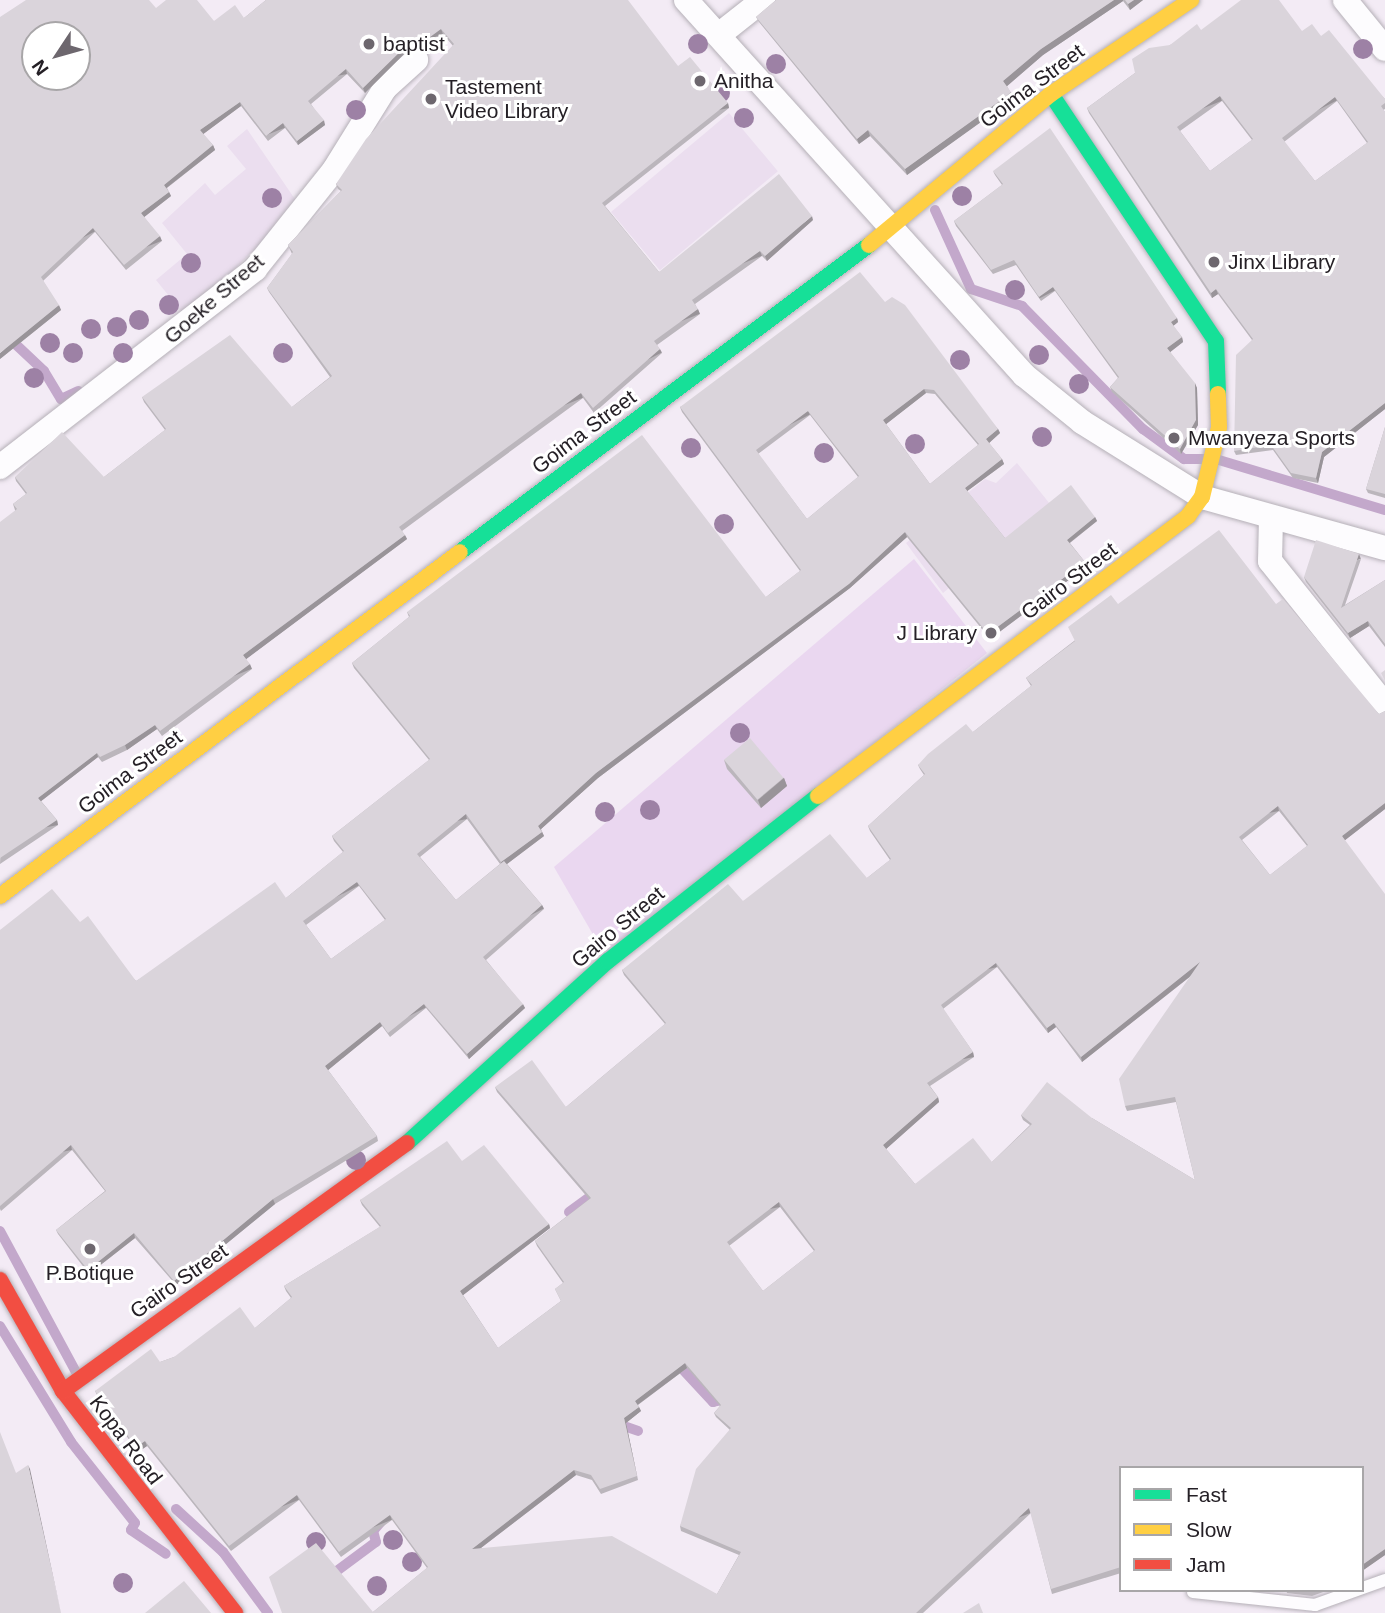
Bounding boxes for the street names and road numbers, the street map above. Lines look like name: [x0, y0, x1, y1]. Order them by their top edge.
street label: Goima Street: [975, 39, 1089, 133]
street label: Goeke Street: [159, 249, 269, 349]
street label: Goima Street: [527, 385, 641, 479]
street label: Gairo Street: [1016, 537, 1122, 625]
street label: Goima Street: [73, 725, 187, 819]
street label: Gairo Street: [567, 881, 669, 973]
street label: Gairo Street: [125, 1238, 233, 1324]
street label: Kopa Road: [84, 1390, 168, 1490]

